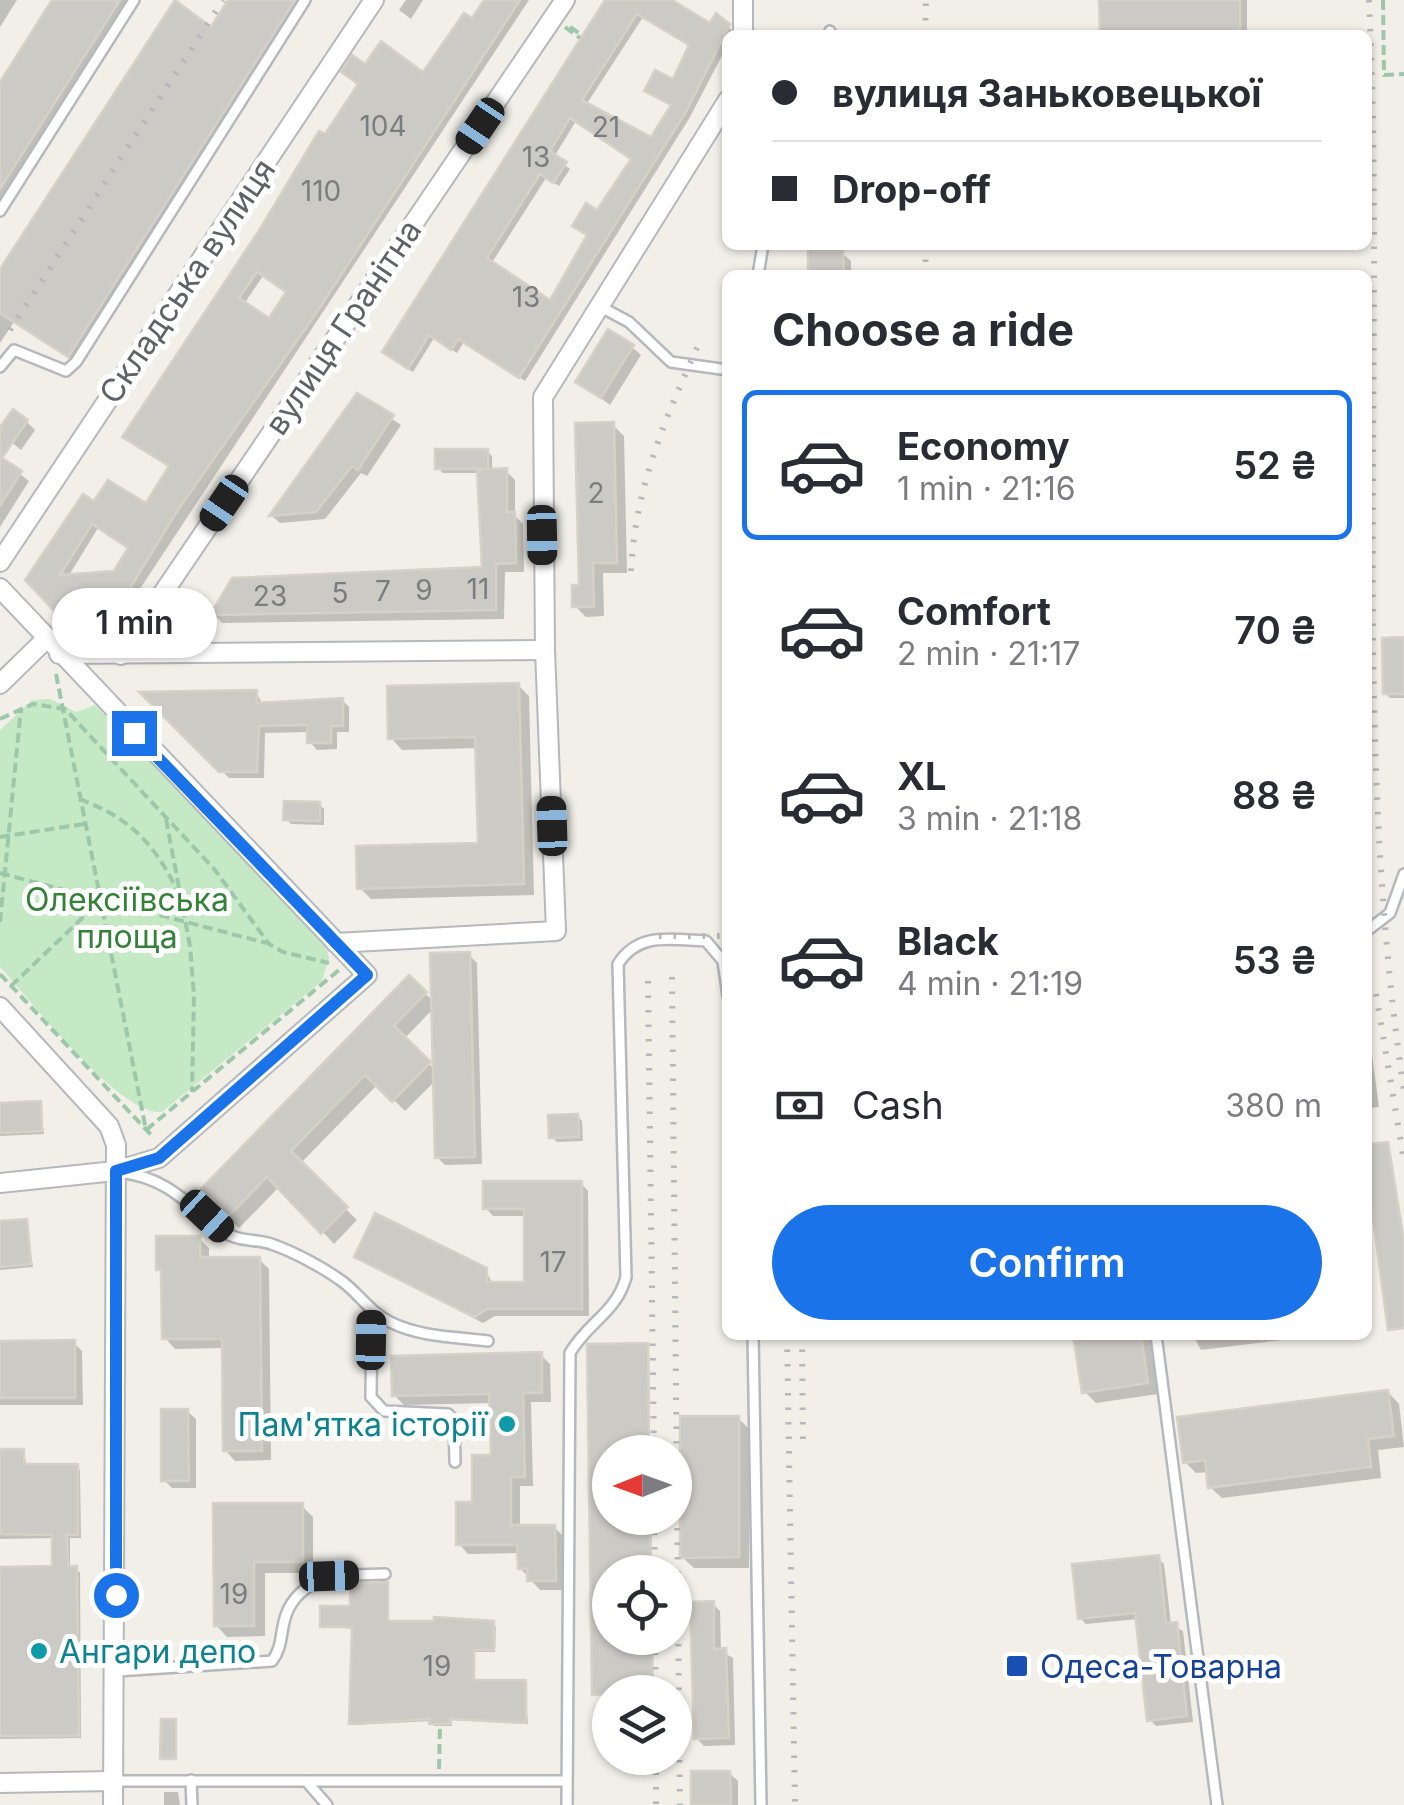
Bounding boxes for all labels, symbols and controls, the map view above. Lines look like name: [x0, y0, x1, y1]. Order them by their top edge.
text: вулиця Заньковецької: [832, 70, 1262, 116]
car: [451, 93, 509, 159]
house number: 104: [359, 109, 407, 143]
house number: 21: [592, 110, 620, 144]
house number: 13: [522, 140, 550, 174]
street label: Складська вулиця: [91, 151, 283, 411]
text: Drop-off: [832, 166, 991, 212]
house number: 110: [301, 174, 341, 208]
street label: вулиця Гранітна: [257, 212, 429, 442]
house number: 13: [512, 280, 540, 314]
text: Choose a ride: [772, 302, 1074, 357]
icon: car: [777, 420, 867, 510]
text: Economy: [897, 423, 1070, 469]
text: 52 ₴: [1233, 442, 1317, 488]
text: 1 min · 21:16: [897, 469, 1076, 508]
car: [195, 470, 253, 536]
house number: 2: [587, 476, 605, 510]
car: [526, 505, 558, 565]
house number: 11: [467, 572, 489, 606]
house number: 9: [415, 573, 433, 607]
house number: 7: [375, 574, 391, 608]
house number: 5: [331, 576, 349, 610]
house number: 23: [253, 579, 287, 613]
icon: car: [777, 585, 867, 675]
callout: 1 min: [52, 588, 216, 658]
text: Comfort: [897, 588, 1051, 634]
text: 1 min: [95, 603, 174, 642]
text: 70 ₴: [1234, 607, 1317, 653]
text: 2 min · 21:17: [897, 634, 1080, 673]
route end: [112, 711, 157, 756]
icon: car: [777, 750, 867, 840]
text: XL: [897, 753, 947, 799]
text: 88 ₴: [1232, 772, 1317, 818]
car: [536, 795, 568, 857]
text: 3 min · 21:18: [897, 799, 1082, 838]
park label: Олексіївська площа: [25, 880, 229, 956]
icon: car: [777, 915, 867, 1005]
text: Black: [897, 918, 999, 964]
text: 53 ₴: [1233, 937, 1317, 983]
text: 4 min · 21:19: [897, 964, 1083, 1003]
icon: cash: [772, 1078, 827, 1133]
text: Cash: [852, 1082, 944, 1128]
text: 380 m: [1225, 1086, 1322, 1125]
car: [175, 1185, 239, 1247]
button: Confirm: [772, 1205, 1322, 1320]
house number: 17: [539, 1245, 567, 1279]
car: [355, 1310, 387, 1370]
place label: Пам'ятка історії: [238, 1405, 489, 1444]
marker: Пам'ятка історії: [496, 1413, 518, 1435]
north arrow: [592, 1435, 692, 1535]
map controls: [592, 1435, 692, 1775]
button: locate: [592, 1555, 692, 1655]
car: [298, 1560, 360, 1592]
route start: [94, 1573, 139, 1618]
house number: 19: [220, 1577, 248, 1611]
place label: Ангари депо: [59, 1632, 256, 1671]
marker: Ангари депо: [28, 1640, 50, 1662]
place label: Одеса-Товарна: [1040, 1647, 1282, 1686]
house number: 19: [423, 1649, 451, 1683]
marker: Одеса-Товарна: [1004, 1653, 1030, 1679]
button: layers: [592, 1675, 692, 1775]

